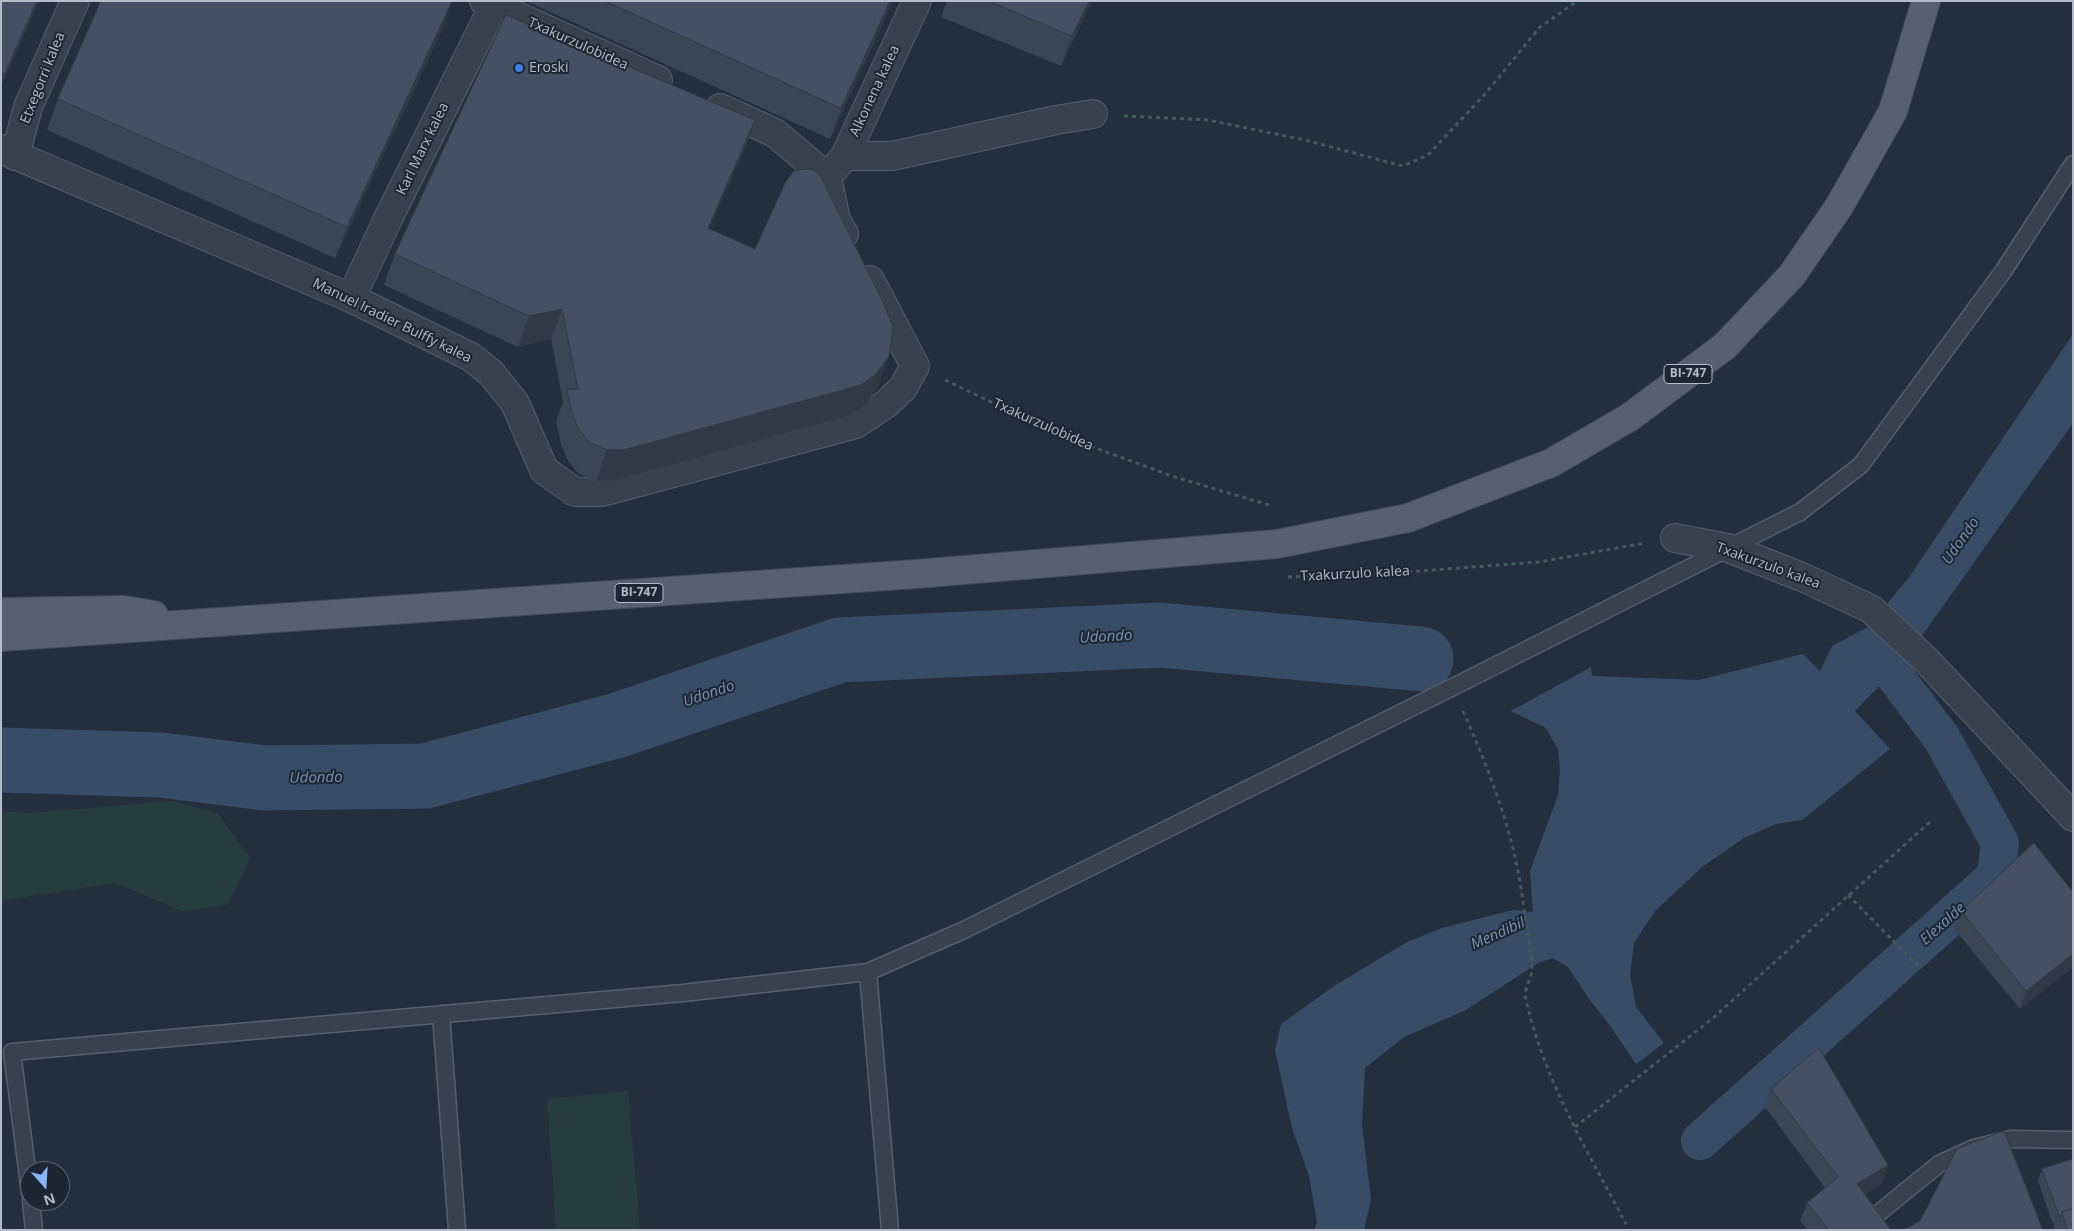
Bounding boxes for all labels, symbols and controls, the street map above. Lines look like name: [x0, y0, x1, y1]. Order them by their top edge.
street label: Txakurzulobidea: [525, 14, 631, 74]
street label: Etxegorri kalea: [17, 30, 69, 126]
street label: Alkonena kalea: [846, 43, 904, 139]
place label: Eroski: [529, 60, 568, 76]
marker: Eroski: [513, 62, 525, 74]
street label: Karl Marx kalea: [393, 100, 453, 198]
street label: Manuel Iradier Bulffy kalea: [310, 275, 474, 367]
road number: BI-747: [1664, 364, 1712, 384]
street label: Txakurzulobidea: [990, 395, 1096, 455]
water label: Udondo: [1938, 514, 1984, 568]
street label: Txakurzulo kalea: [1714, 539, 1822, 593]
street label: Txakurzulo kalea: [1300, 563, 1410, 585]
road number: BI-747: [615, 584, 663, 602]
water label: Udondo: [1079, 627, 1133, 647]
water label: Udondo: [681, 677, 737, 711]
water label: Udondo: [289, 769, 343, 787]
water label: Elexalde: [1917, 899, 1969, 949]
water label: Mendibil: [1468, 914, 1528, 954]
north arrow: [20, 1161, 70, 1211]
text: N: [41, 1189, 58, 1211]

